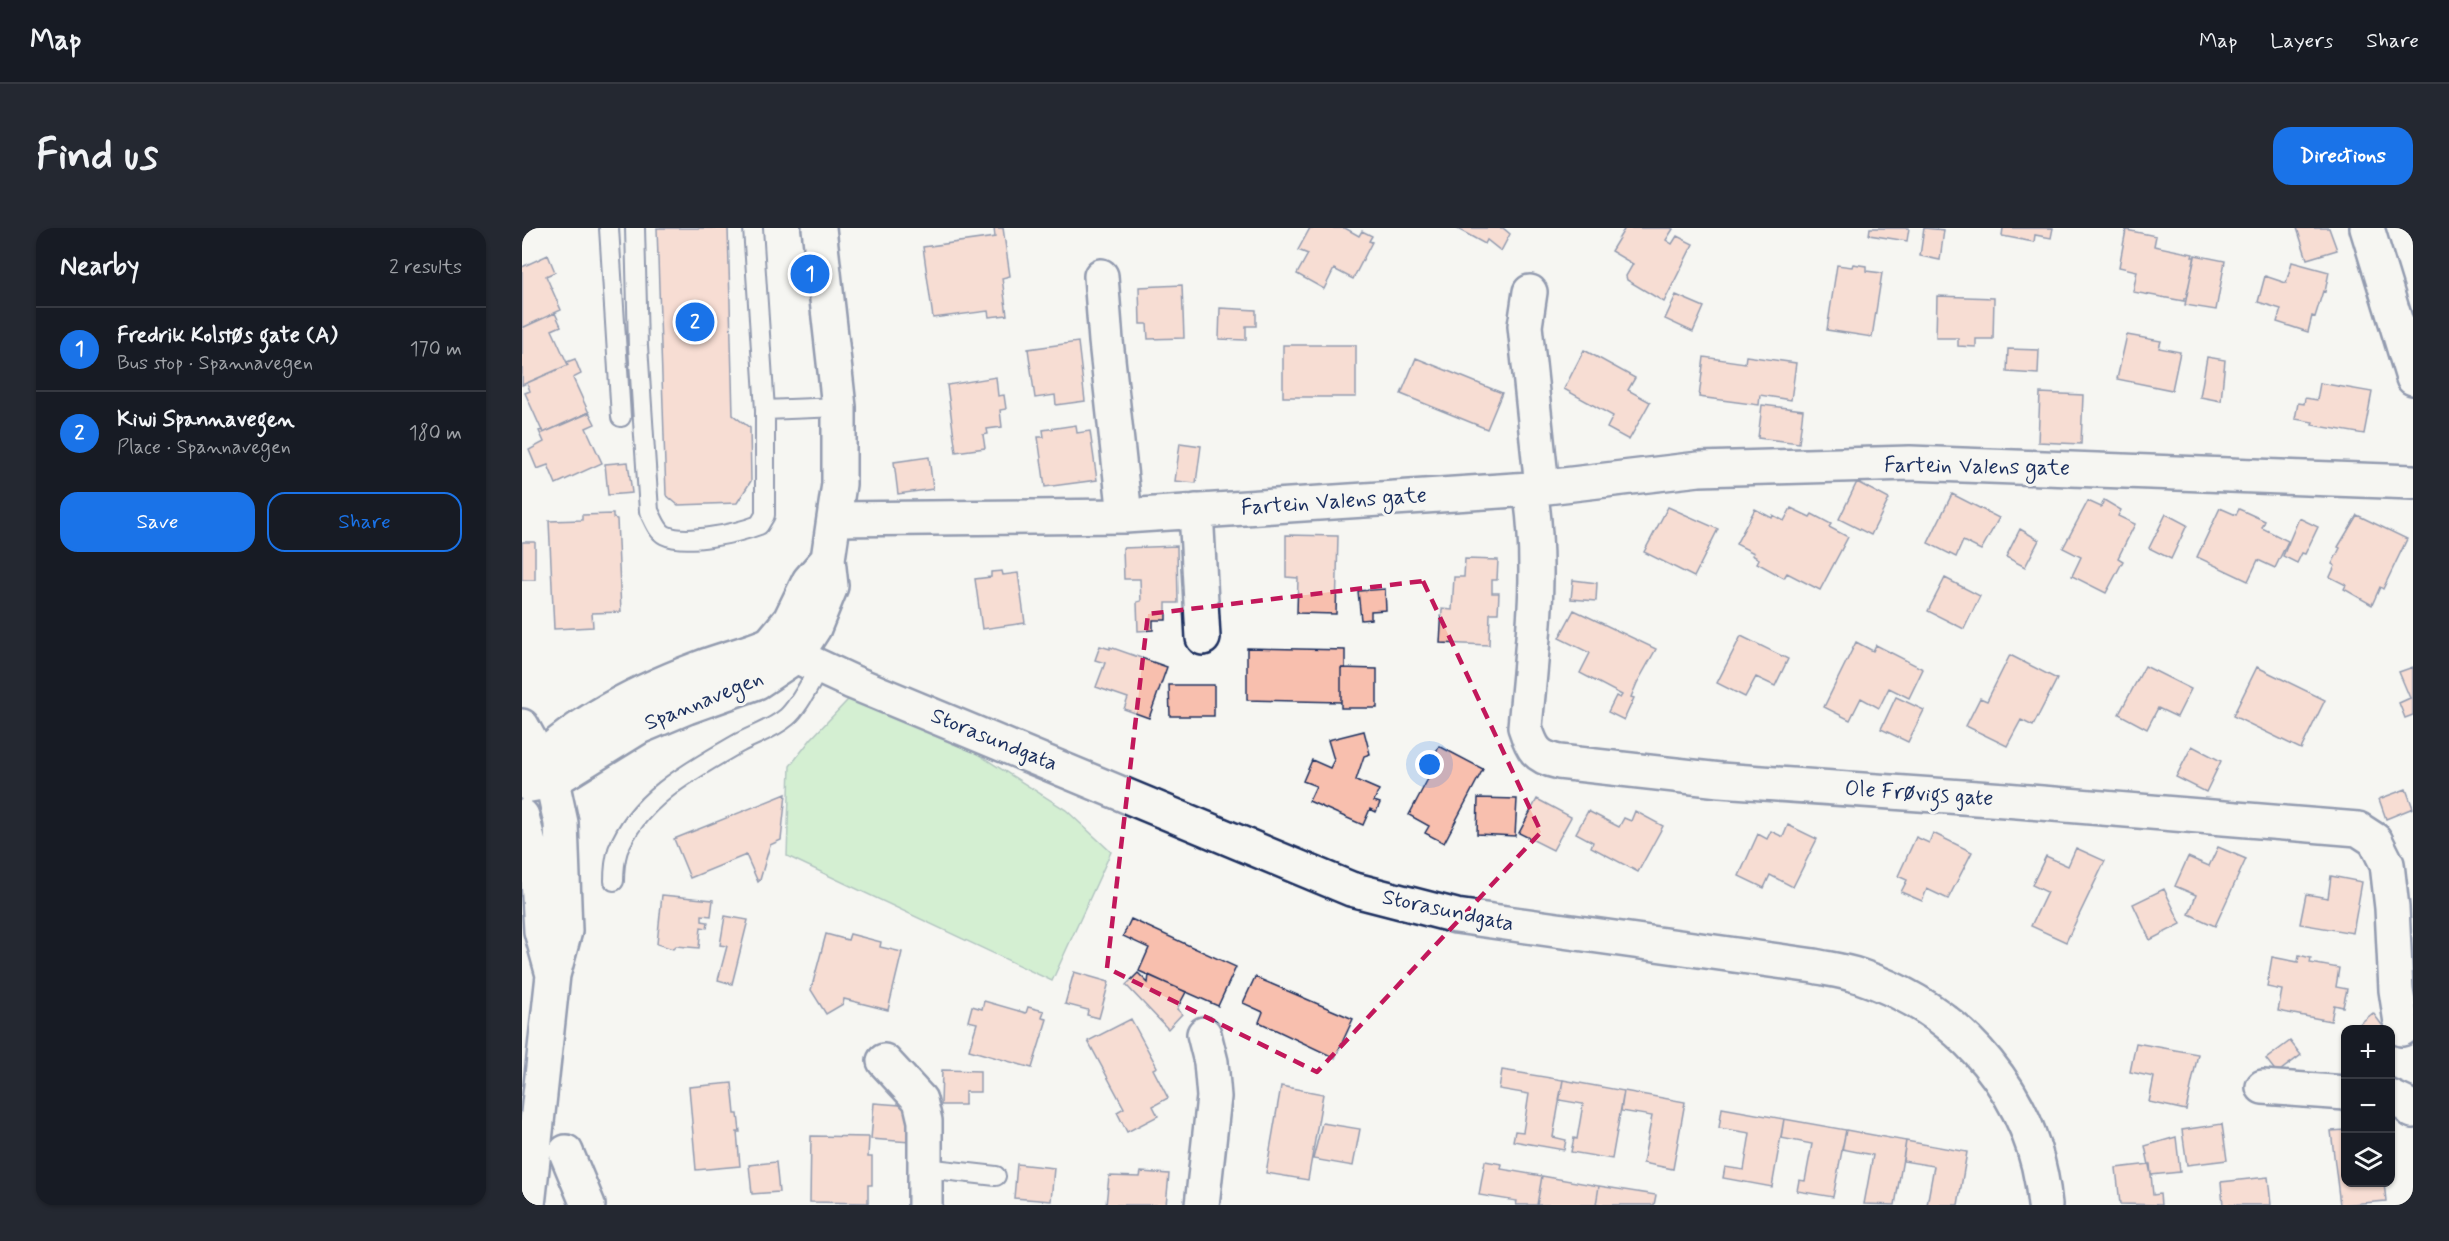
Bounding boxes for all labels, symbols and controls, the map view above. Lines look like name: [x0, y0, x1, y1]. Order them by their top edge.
text: Map: [30, 23, 81, 60]
text: Map: [2199, 27, 2237, 55]
text: Layers: [2270, 27, 2333, 55]
text: Share: [2366, 27, 2419, 55]
button: Directions: [2273, 127, 2413, 185]
text: Find us: [36, 129, 158, 184]
text: Nearby: [60, 250, 139, 284]
pin: 1: [790, 252, 830, 296]
text: 2 results: [389, 254, 462, 281]
pin: 2: [676, 300, 714, 344]
text: Fredrik Kolstøs gate (A): [117, 322, 338, 350]
text: 1: [75, 336, 84, 363]
text: 170 m: [410, 336, 462, 363]
text: Bus stop · Spannavegen: [117, 350, 313, 377]
text: Kiwi Spannavegen: [117, 406, 295, 434]
text: 2: [75, 420, 84, 447]
text: 180 m: [409, 420, 462, 447]
text: Place · Spannavegen: [117, 434, 291, 461]
street label: Fartein Valens gate: [1884, 451, 2070, 486]
street label: Fartein Valens gate: [1240, 482, 1428, 525]
button: Save: [60, 492, 255, 552]
button: Share: [267, 492, 462, 552]
street label: Spannavegen: [640, 664, 769, 740]
street label: Storasundgata: [926, 702, 1061, 779]
your location: [1415, 750, 1444, 779]
street label: Ole Frøvigs gate: [1843, 775, 1994, 816]
street label: Storasundgata: [1379, 883, 1517, 940]
map controls: [2341, 1025, 2395, 1187]
button: +: [2341, 1025, 2395, 1079]
button: −: [2341, 1079, 2395, 1133]
button: layers: [2341, 1133, 2395, 1187]

